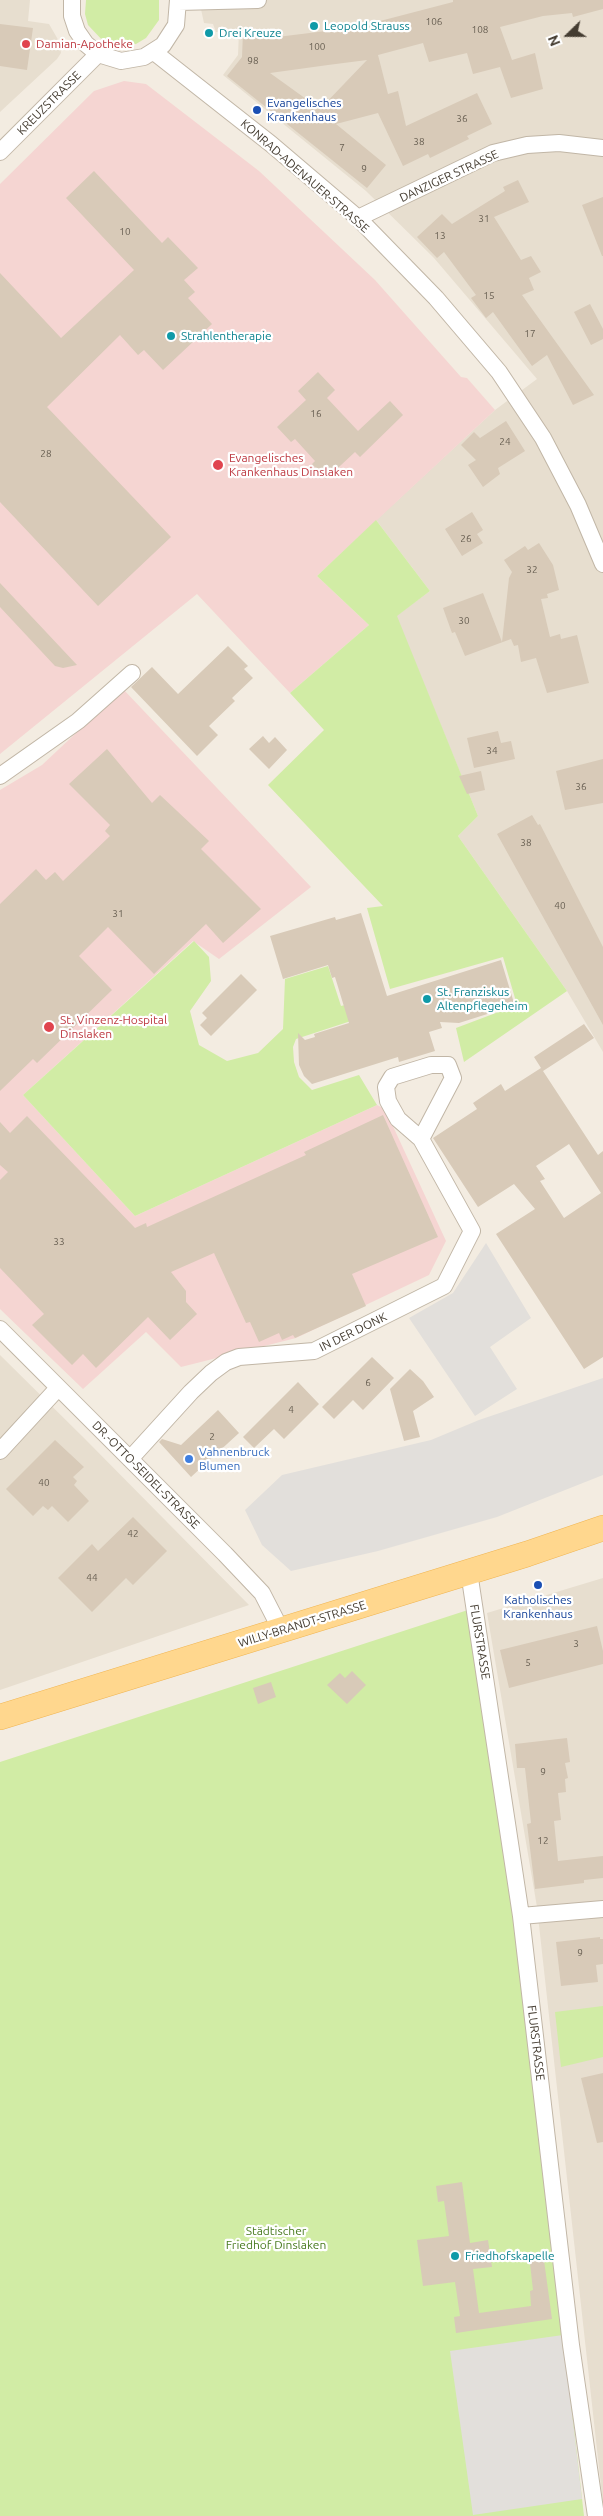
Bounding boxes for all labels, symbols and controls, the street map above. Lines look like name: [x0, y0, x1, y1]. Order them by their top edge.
north arrow: [543, 10, 593, 60]
house number: 106: [426, 16, 442, 28]
place label: Leopold Strauss: [324, 19, 410, 33]
marker: Leopold Strauss: [308, 20, 320, 32]
house number: 108: [472, 24, 488, 36]
place label: Drei Kreuze: [219, 26, 282, 40]
marker: Drei Kreuze: [203, 27, 215, 39]
text: N: [545, 33, 563, 48]
place label: Damian-Apotheke: [36, 37, 133, 51]
marker: Damian-Apotheke: [20, 38, 32, 50]
house number: 100: [309, 41, 325, 53]
house number: 98: [247, 55, 259, 67]
street label: KREUZSTRASSE: [14, 68, 84, 138]
place label: Evangelisches Krankenhaus: [267, 96, 342, 124]
marker: Evangelisches Krankenhaus: [251, 104, 263, 116]
house number: 36: [456, 113, 468, 125]
street label: KONRAD-ADENAUER-STRASSE: [238, 116, 372, 236]
house number: 38: [413, 136, 425, 148]
house number: 7: [339, 142, 345, 154]
street label: DANZIGER STRASSE: [397, 147, 501, 205]
house number: 9: [361, 163, 367, 175]
house number: 31: [478, 213, 490, 225]
house number: 10: [119, 226, 131, 238]
house number: 13: [434, 230, 446, 242]
house number: 15: [483, 290, 495, 302]
house number: 17: [524, 328, 536, 340]
place label: Strahlentherapie: [181, 329, 272, 343]
marker: Strahlentherapie: [165, 330, 177, 342]
house number: 16: [310, 408, 322, 420]
house number: 24: [499, 436, 511, 448]
house number: 28: [40, 448, 52, 460]
place label: Evangelisches Krankenhaus Dinslaken: [229, 451, 353, 479]
marker: Evangelisches Krankenhaus Dinslaken: [211, 458, 225, 472]
house number: 26: [460, 533, 472, 545]
house number: 32: [526, 564, 538, 576]
house number: 30: [458, 615, 470, 627]
house number: 34: [486, 745, 498, 757]
house number: 36: [575, 781, 587, 793]
house number: 38: [520, 837, 532, 849]
house number: 40: [554, 900, 566, 912]
house number: 31: [112, 908, 124, 920]
place label: St. Franziskus Altenpflegeheim: [437, 985, 528, 1013]
marker: St. Franziskus Altenpflegeheim: [421, 993, 433, 1005]
place label: St. Vinzenz-Hospital Dinslaken: [60, 1013, 167, 1041]
marker: St. Vinzenz-Hospital Dinslaken: [42, 1020, 56, 1034]
house number: 33: [53, 1236, 65, 1248]
street label: IN DER DONK: [317, 1309, 389, 1355]
house number: 6: [365, 1377, 371, 1389]
house number: 4: [288, 1404, 294, 1416]
street label: DR.-OTTO-SEIDEL-STRASSE: [89, 1418, 203, 1532]
house number: 2: [209, 1431, 215, 1443]
place label: Vahnenbruck Blumen: [199, 1445, 270, 1473]
marker: Vahnenbruck Blumen: [183, 1453, 195, 1465]
house number: 40: [38, 1477, 50, 1489]
house number: 42: [127, 1528, 139, 1540]
house number: 44: [86, 1572, 98, 1584]
marker: Katholisches Krankenhaus: [532, 1579, 544, 1591]
place label: Katholisches Krankenhaus: [503, 1593, 573, 1621]
street label: WILLY-BRANDT-STRASSE: [236, 1598, 368, 1650]
street label: FLURSTRASSE: [467, 1603, 493, 1681]
house number: 3: [573, 1638, 579, 1650]
house number: 5: [525, 1657, 531, 1669]
house number: 9: [540, 1766, 546, 1778]
house number: 12: [537, 1835, 549, 1847]
house number: 9: [577, 1947, 583, 1959]
street label: FLURSTRASSE: [524, 2004, 548, 2082]
park label: Städtischer Friedhof Dinslaken: [226, 2224, 326, 2252]
place label: Friedhofskapelle: [465, 2249, 555, 2263]
marker: Friedhofskapelle: [449, 2250, 461, 2262]

